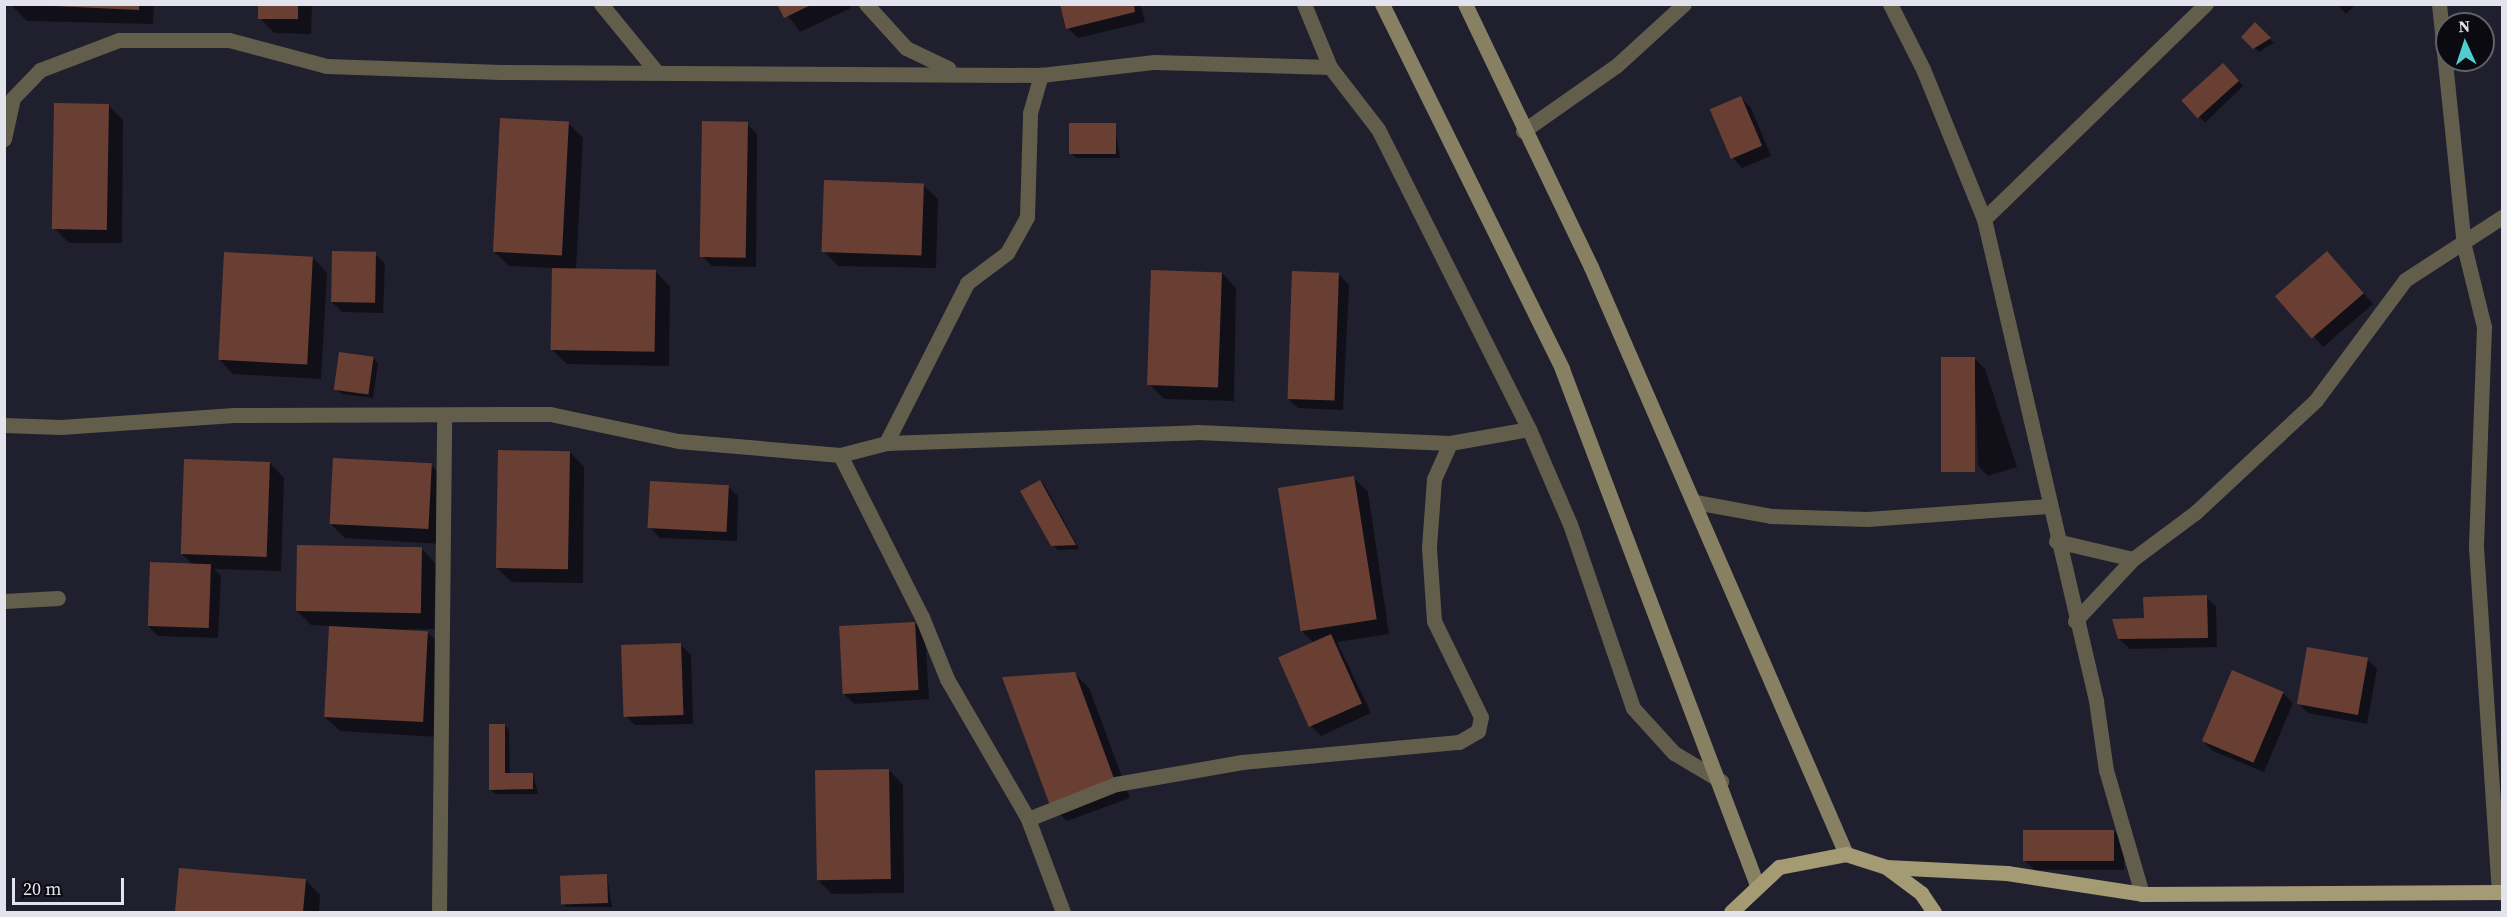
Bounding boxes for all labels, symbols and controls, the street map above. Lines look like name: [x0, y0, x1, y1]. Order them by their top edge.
north arrow: [2435, 12, 2495, 72]
text: N: [2458, 15, 2471, 37]
scale bar: [15, 866, 128, 904]
text: 20 m: [23, 876, 61, 901]

